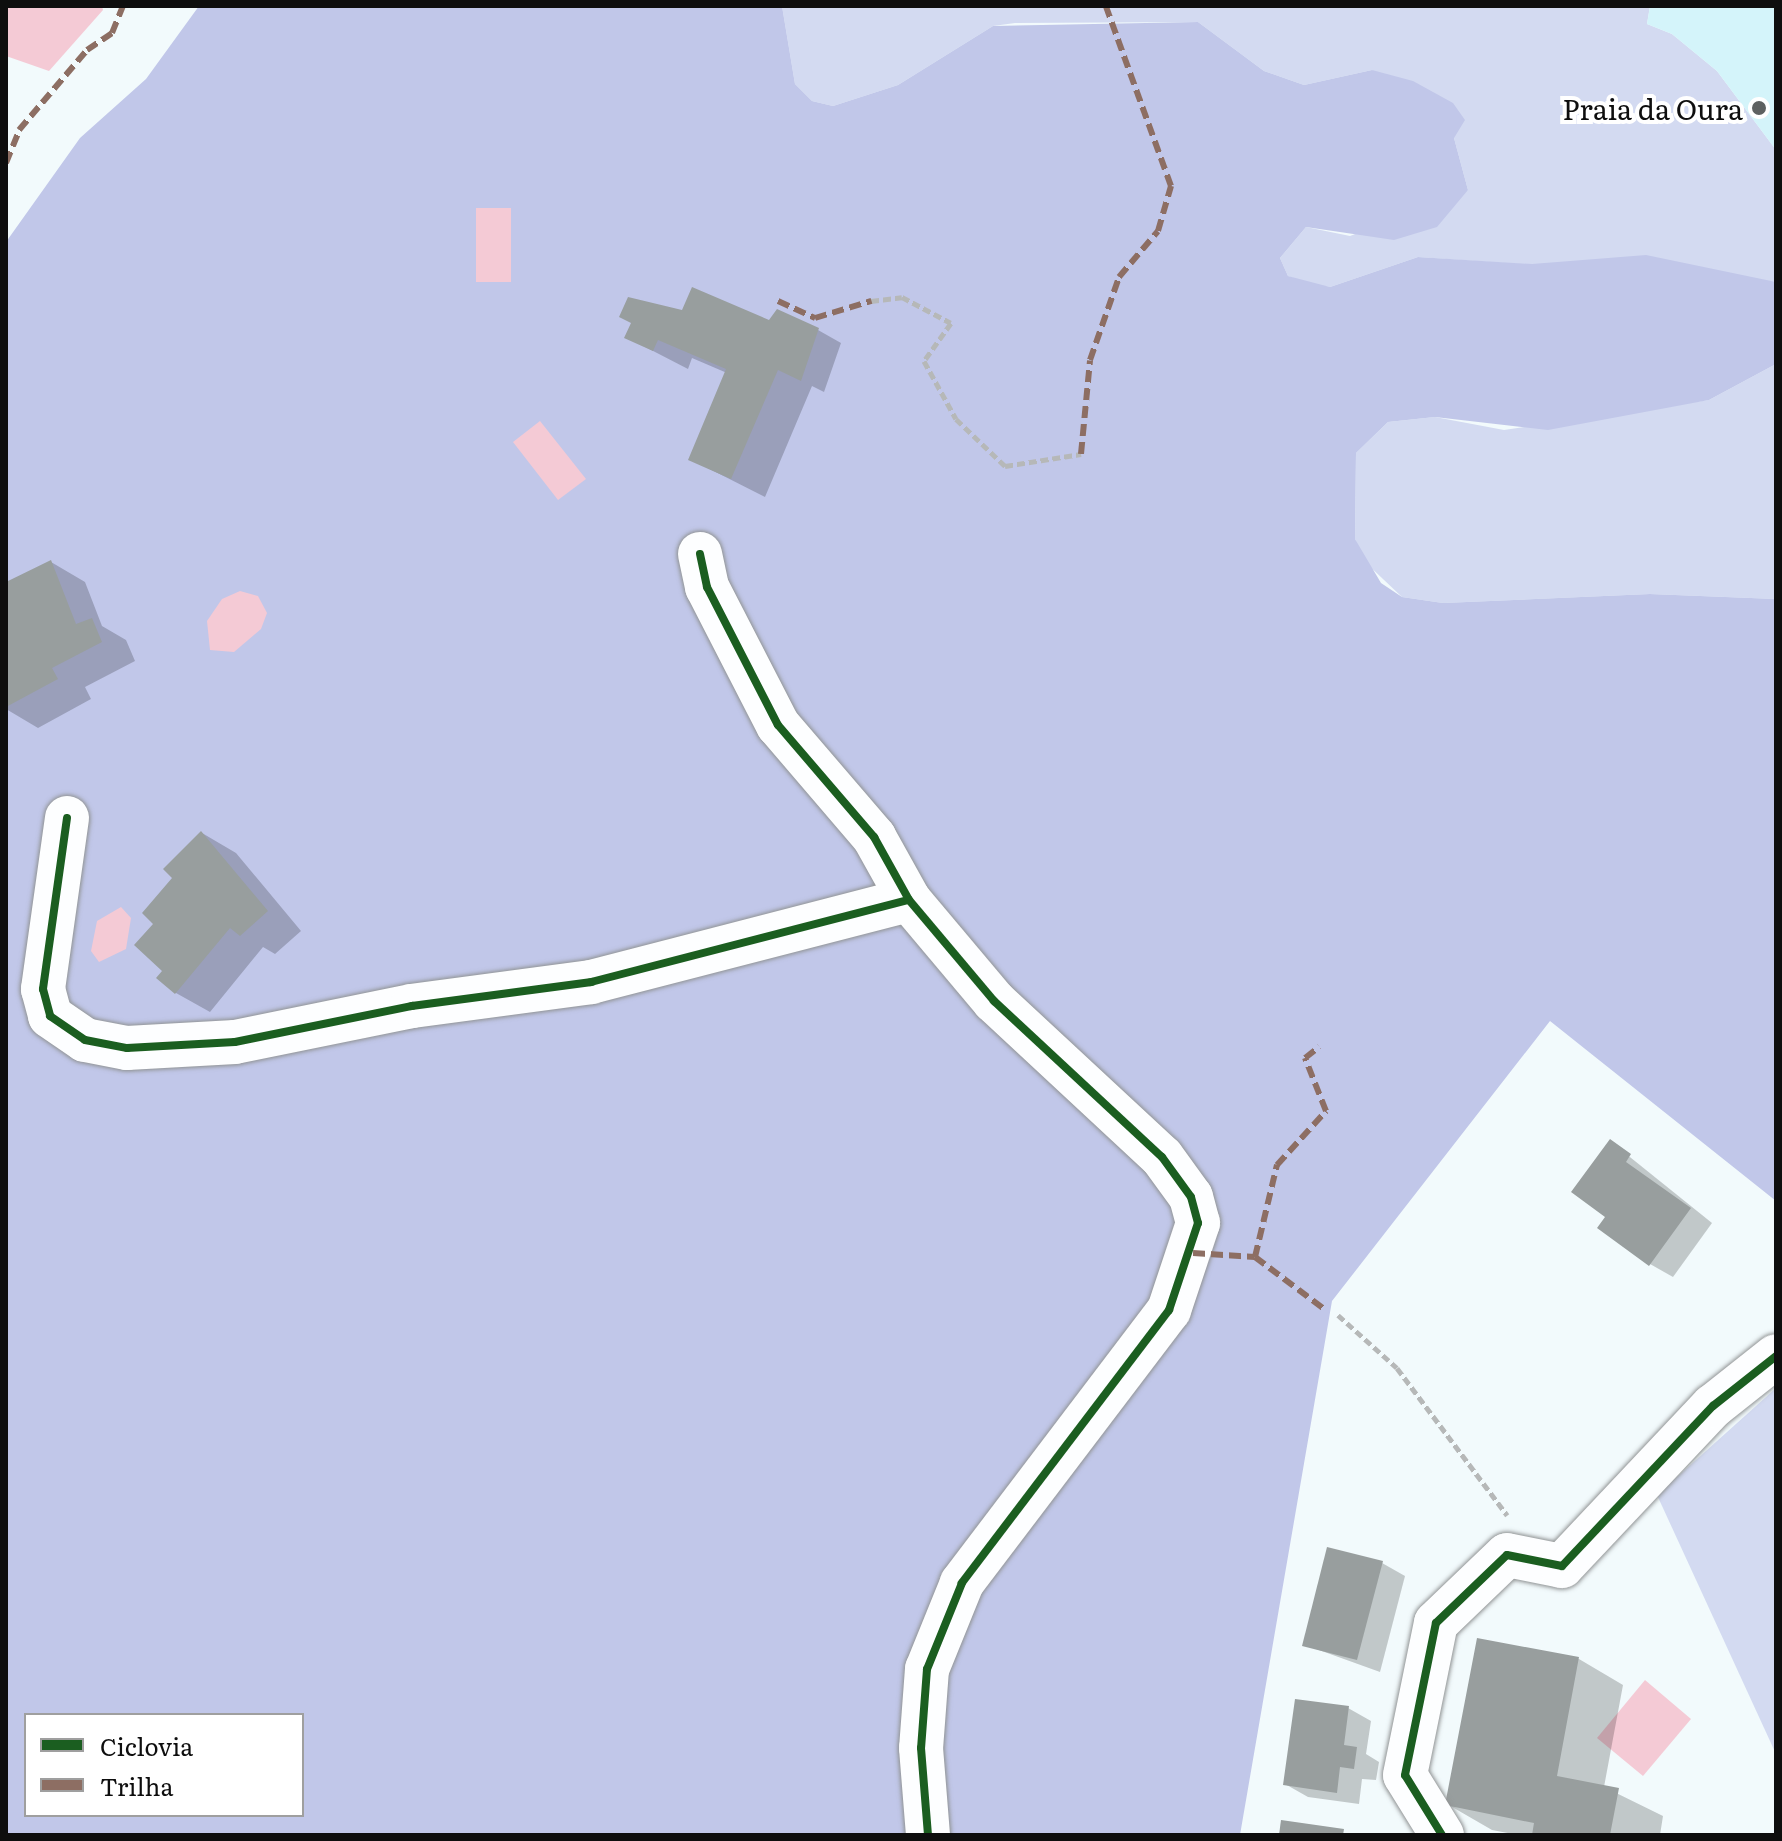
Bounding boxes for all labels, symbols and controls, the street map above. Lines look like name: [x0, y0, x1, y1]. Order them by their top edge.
place label: Praia da Oura: [1563, 91, 1743, 125]
marker: Praia da Oura: [1750, 99, 1768, 117]
legend: [24, 1713, 304, 1817]
text: Ciclovia: [100, 1728, 193, 1763]
text: Trilha: [100, 1768, 173, 1803]

